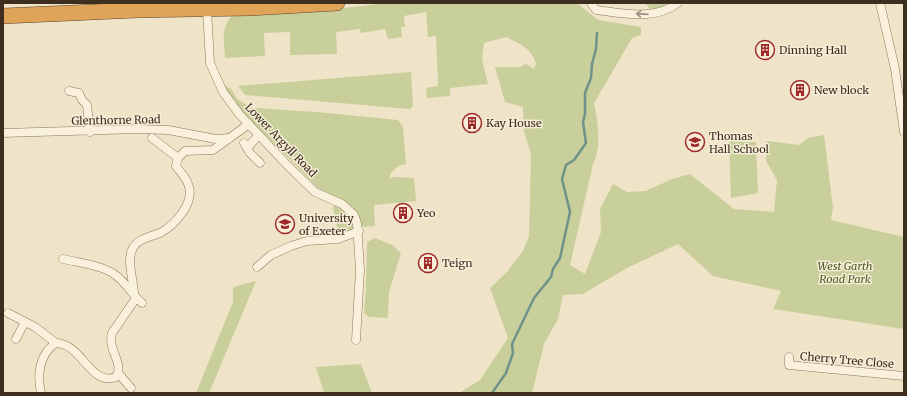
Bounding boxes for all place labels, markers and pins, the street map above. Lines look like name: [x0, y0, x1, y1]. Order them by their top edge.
building icon: Dinning Hall: [754, 39, 776, 61]
place label: Dinning Hall: [779, 43, 848, 57]
building icon: New block: [789, 79, 811, 101]
place label: New block: [814, 83, 869, 97]
building icon: Kay House: [461, 112, 483, 134]
place label: Kay House: [486, 116, 542, 130]
place label: Thomas Hall School: [709, 129, 770, 156]
school or university icon: Thomas Hall School: [684, 131, 706, 153]
building icon: Yeo: [392, 202, 414, 224]
place label: Yeo: [416, 206, 436, 220]
place label: University of Exeter: [299, 211, 354, 238]
school or university icon: University of Exeter: [274, 213, 296, 235]
building icon: Teign: [417, 252, 439, 274]
place label: Teign: [442, 256, 473, 270]

